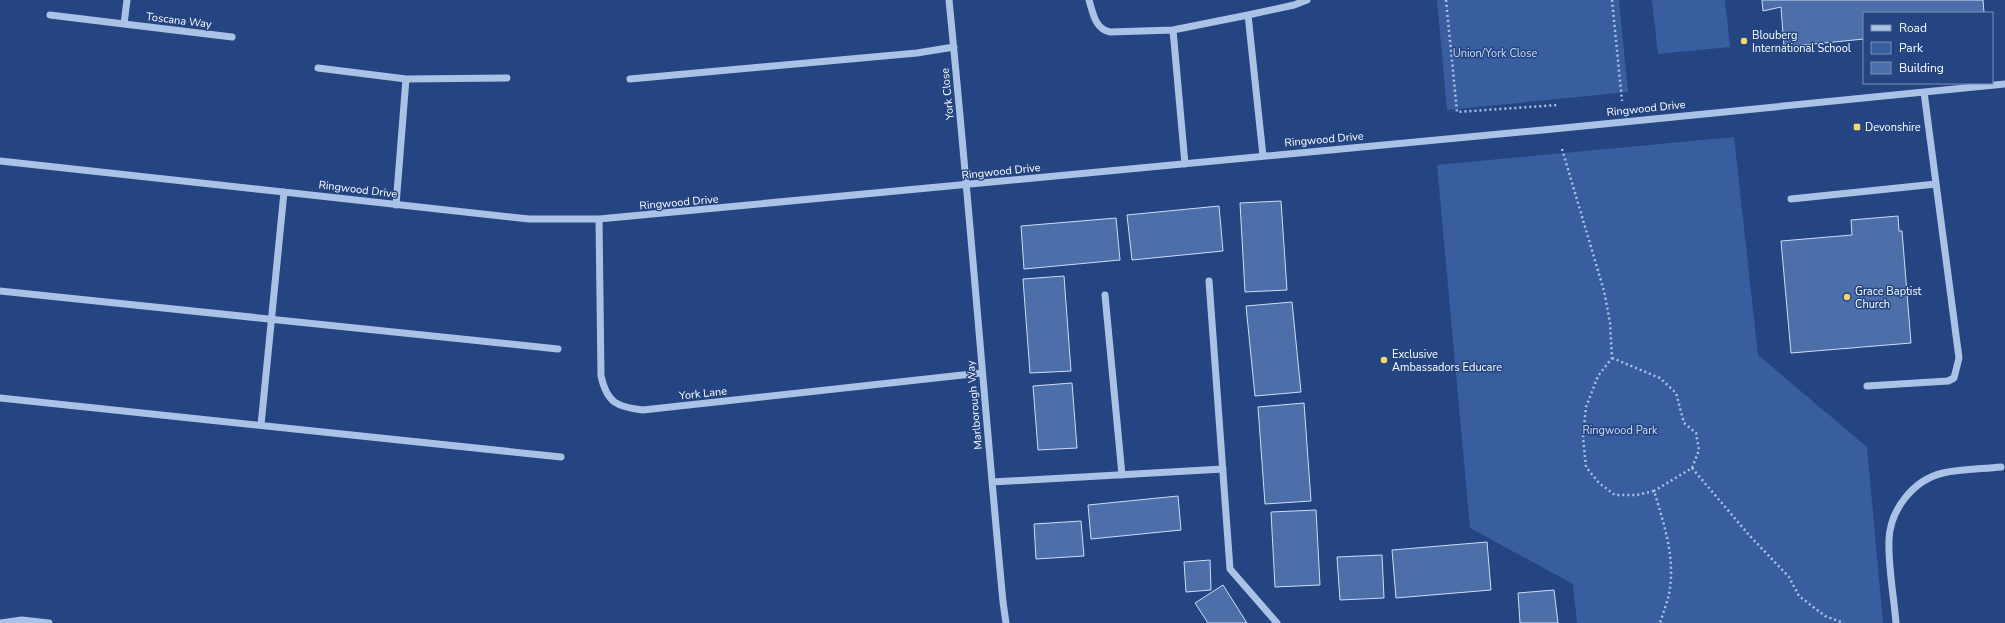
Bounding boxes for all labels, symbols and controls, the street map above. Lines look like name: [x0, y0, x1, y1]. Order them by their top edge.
street label: Toscana Way: [145, 9, 213, 32]
legend: [1863, 12, 1993, 84]
text: Road: [1899, 20, 1927, 36]
place label: Blouberg International School: [1752, 28, 1852, 56]
marker: Blouberg International School: [1739, 36, 1749, 46]
text: Park: [1899, 40, 1924, 56]
park label: Union/York Close: [1453, 46, 1537, 61]
text: Building: [1899, 60, 1944, 76]
street label: York Close: [937, 67, 958, 122]
street label: Ringwood Drive: [1606, 97, 1686, 120]
place label: Devonshire: [1865, 120, 1921, 135]
marker: Devonshire: [1852, 122, 1862, 132]
street label: Ringwood Drive: [1284, 129, 1364, 150]
street label: Ringwood Drive: [961, 160, 1041, 183]
street label: Ringwood Drive: [318, 177, 398, 202]
street label: Ringwood Drive: [639, 192, 719, 213]
place label: Grace Baptist Church: [1855, 284, 1922, 312]
marker: Grace Baptist Church: [1842, 292, 1852, 302]
place label: Exclusive Ambassadors Educare: [1392, 347, 1502, 375]
marker: Exclusive Ambassadors Educare: [1379, 355, 1389, 365]
street label: Marlborough Way: [963, 359, 986, 450]
street label: York Lane: [677, 384, 728, 404]
park label: Ringwood Park: [1582, 423, 1658, 438]

